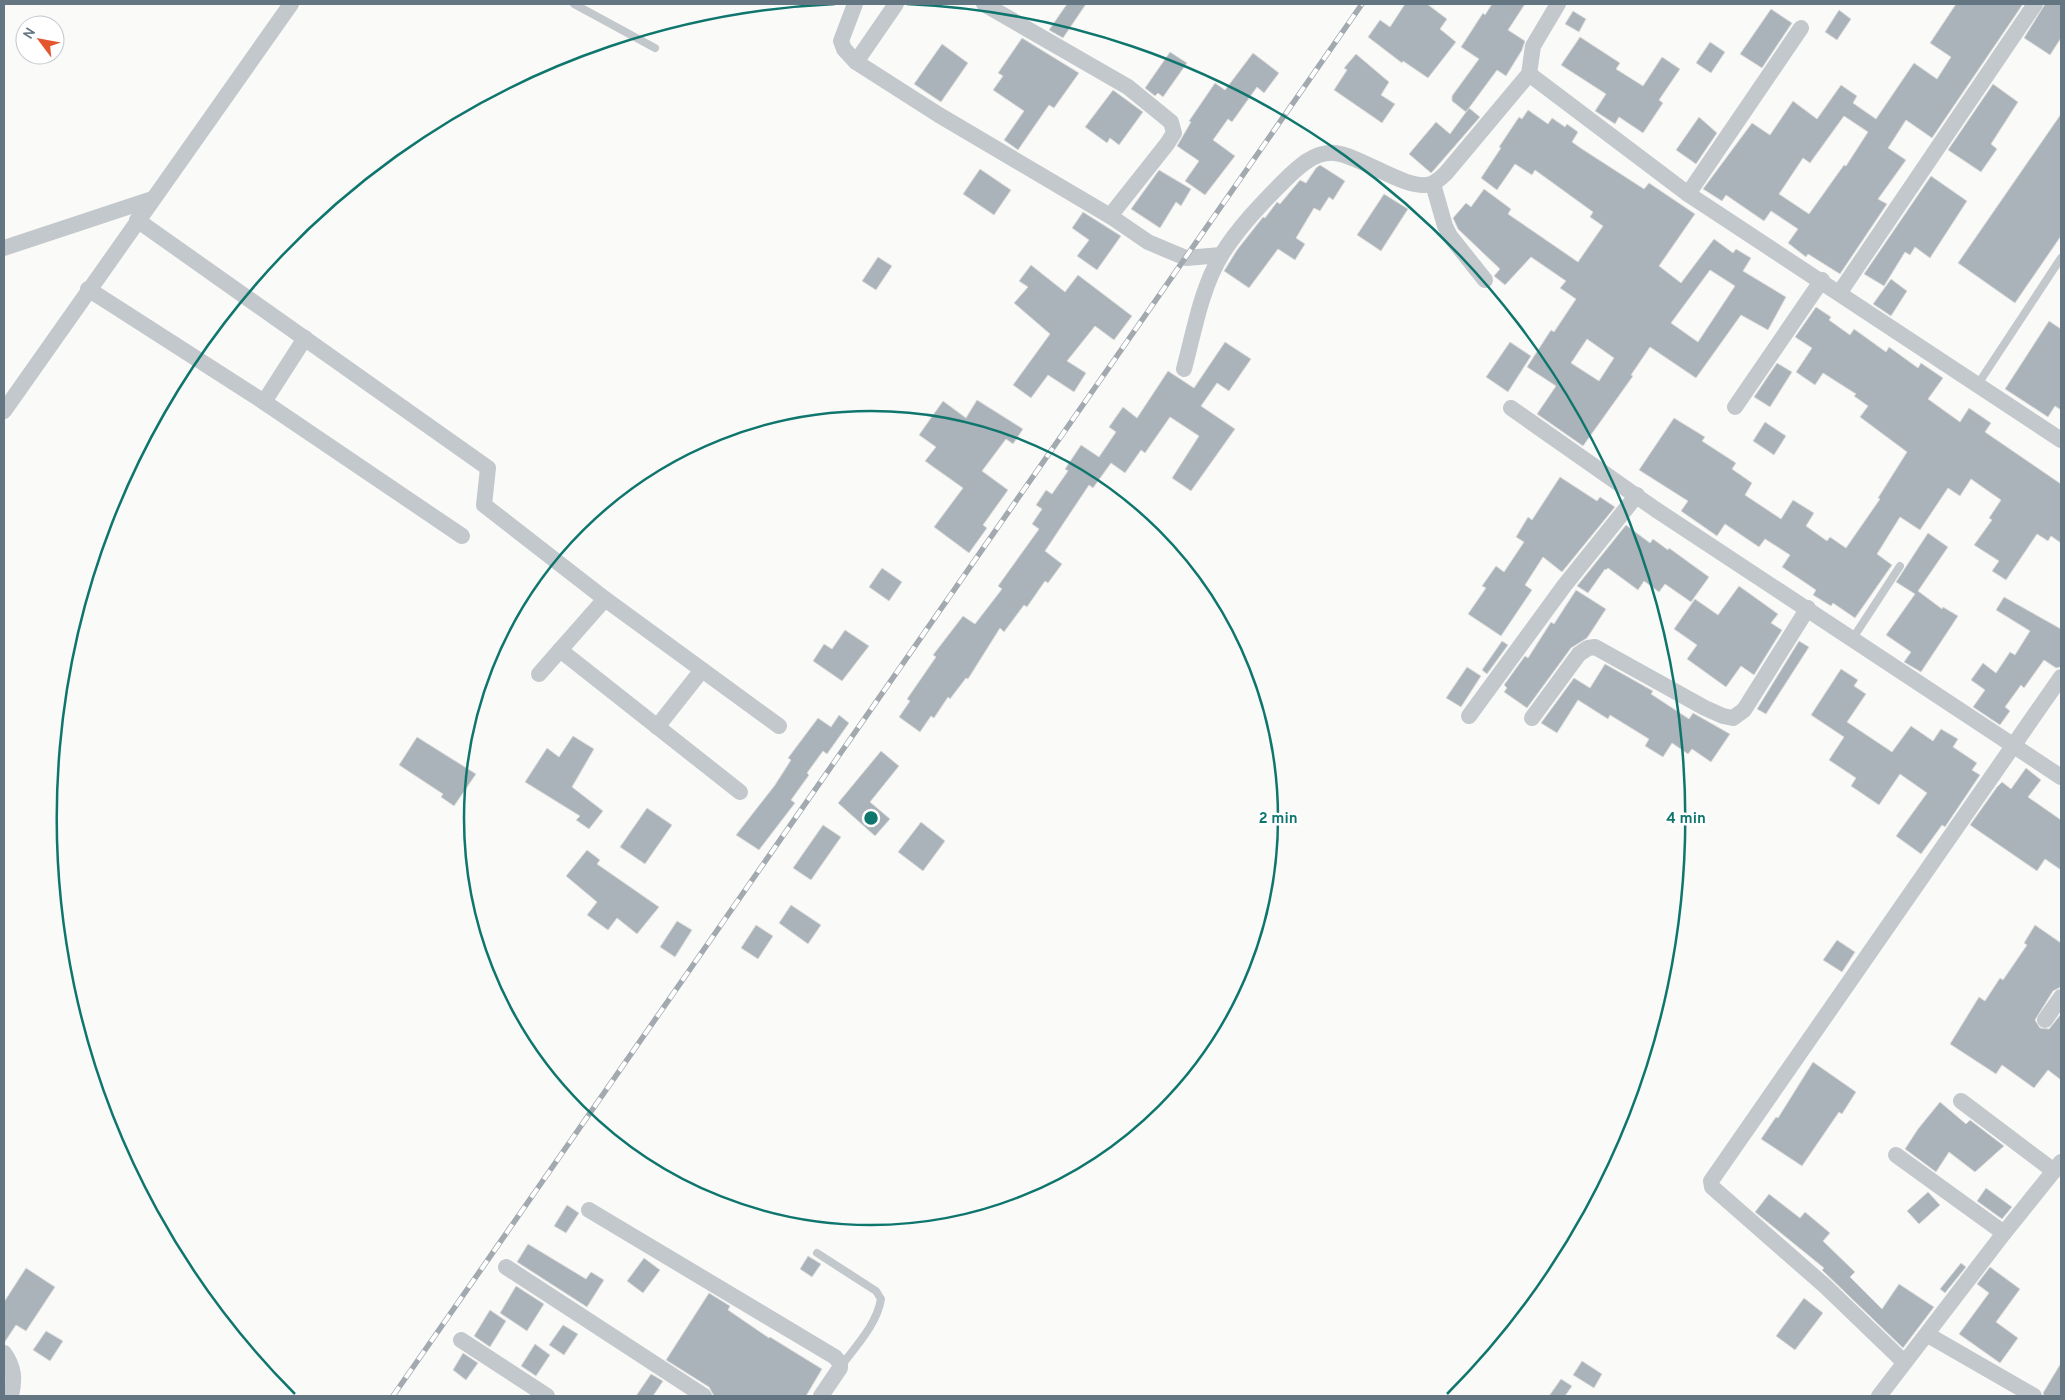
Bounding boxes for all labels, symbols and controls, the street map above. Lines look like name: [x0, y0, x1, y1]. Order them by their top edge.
north arrow: [15, 15, 65, 65]
text: N: [20, 25, 40, 43]
centre of rings: [862, 809, 880, 827]
text: 2 min: [1258, 810, 1298, 829]
text: 4 min: [1666, 810, 1706, 829]

